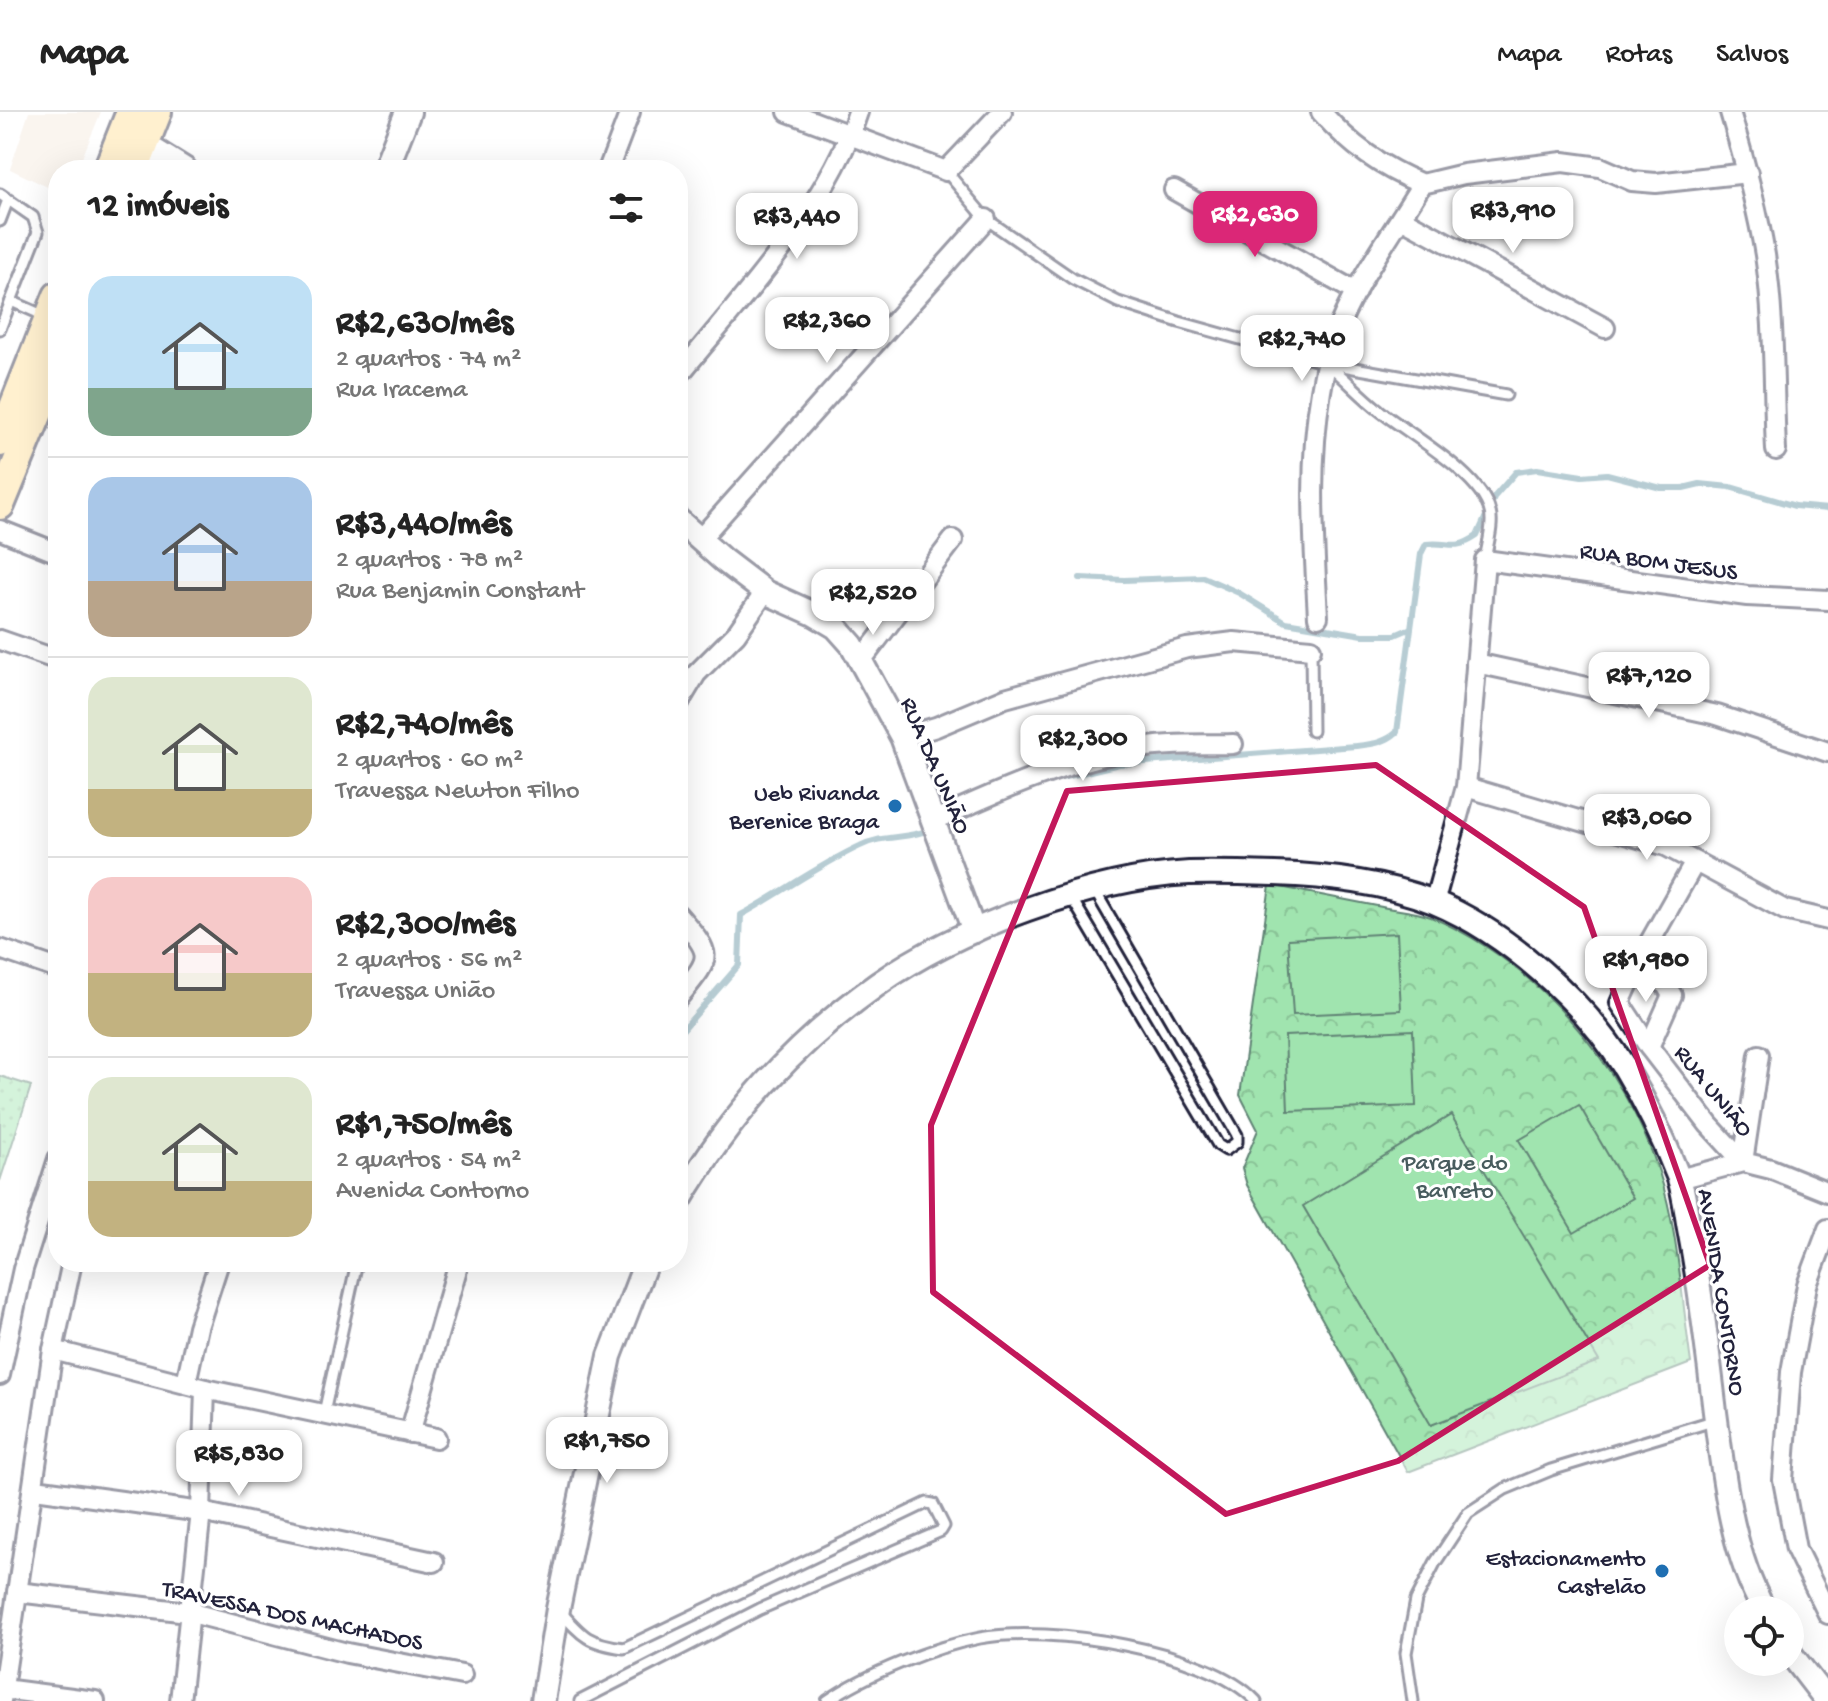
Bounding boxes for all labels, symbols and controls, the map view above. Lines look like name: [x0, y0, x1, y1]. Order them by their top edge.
text: Mapa: [40, 33, 127, 77]
text: Mapa: [1497, 39, 1562, 72]
text: Rotas: [1606, 39, 1672, 72]
text: Salvos: [1716, 39, 1788, 72]
icon: filters: [604, 186, 648, 230]
pin: R$3,910: [1439, 187, 1587, 255]
text: 12 imóveis: [88, 188, 228, 228]
pin: R$2,630: [1181, 191, 1329, 259]
pin: R$3,440: [723, 193, 871, 261]
text: R$3,910: [1470, 197, 1556, 228]
text: R$2,630: [1211, 201, 1299, 232]
text: R$3,440: [754, 203, 840, 234]
pin: R$2,360: [753, 297, 901, 365]
text: R$2,630/mês: [336, 305, 513, 345]
text: R$2,360: [783, 307, 871, 338]
icon: home: [152, 308, 248, 404]
pin: R$2,740: [1228, 315, 1376, 383]
text: R$2,740: [1259, 325, 1345, 356]
text: 2 quartos · 74 m²: [336, 345, 521, 376]
text: Rua Iracema: [336, 376, 467, 407]
text: R$3,440/mês: [336, 506, 511, 546]
icon: home: [152, 509, 248, 605]
street label: RUA BOM JESUS: [1578, 538, 1740, 589]
text: 2 quartos · 78 m²: [336, 546, 523, 577]
pin: R$2,520: [799, 569, 947, 637]
text: Rua Benjamin Constant: [336, 577, 584, 608]
text: R$2,520: [829, 579, 917, 610]
pin: R$7,120: [1575, 652, 1723, 720]
text: R$7,120: [1607, 662, 1692, 693]
street label: RUA DA UNIÃO: [892, 694, 976, 839]
text: R$2,740/mês: [336, 706, 512, 746]
icon: home: [152, 709, 248, 805]
pin: R$2,300: [1009, 715, 1157, 783]
text: R$2,300: [1038, 725, 1128, 756]
text: 2 quartos · 60 m²: [336, 746, 523, 777]
text: Travessa Newton Filho: [336, 777, 580, 808]
place label: Ueb Rivanda Berenice Braga: [729, 781, 880, 838]
pin: R$3,060: [1573, 794, 1721, 862]
marker: Ueb Rivanda Berenice Braga: [886, 797, 904, 815]
text: R$3,060: [1602, 804, 1692, 835]
text: R$2,300/mês: [336, 906, 515, 946]
icon: home: [152, 909, 248, 1005]
pin: R$1,980: [1572, 936, 1720, 1004]
text: 2 quartos · 56 m²: [336, 946, 522, 977]
text: R$1,980: [1603, 946, 1689, 977]
text: Travessa União: [336, 977, 495, 1008]
street label: RUA UNIÃO: [1666, 1040, 1758, 1144]
text: R$1,750/mês: [336, 1106, 511, 1146]
icon: home: [152, 1109, 248, 1205]
text: 2 quartos · 54 m²: [336, 1146, 521, 1177]
park label: Parque do Barreto: [1401, 1150, 1508, 1207]
text: Avenida Contorno: [336, 1177, 529, 1208]
street label: AVENIDA CONTORNO: [1689, 1187, 1750, 1398]
pin: R$1,750: [533, 1417, 681, 1485]
text: R$1,750: [564, 1427, 650, 1458]
pin: R$5,830: [165, 1430, 313, 1498]
text: R$5,830: [194, 1440, 284, 1471]
place label: Estacionamento Castelão: [1485, 1546, 1646, 1603]
marker: Estacionamento Castelão: [1653, 1562, 1671, 1580]
street label: TRAVESSA DOS MACHADOS: [157, 1575, 426, 1659]
map controls: [1724, 1596, 1804, 1676]
button: locate: [1724, 1596, 1804, 1676]

